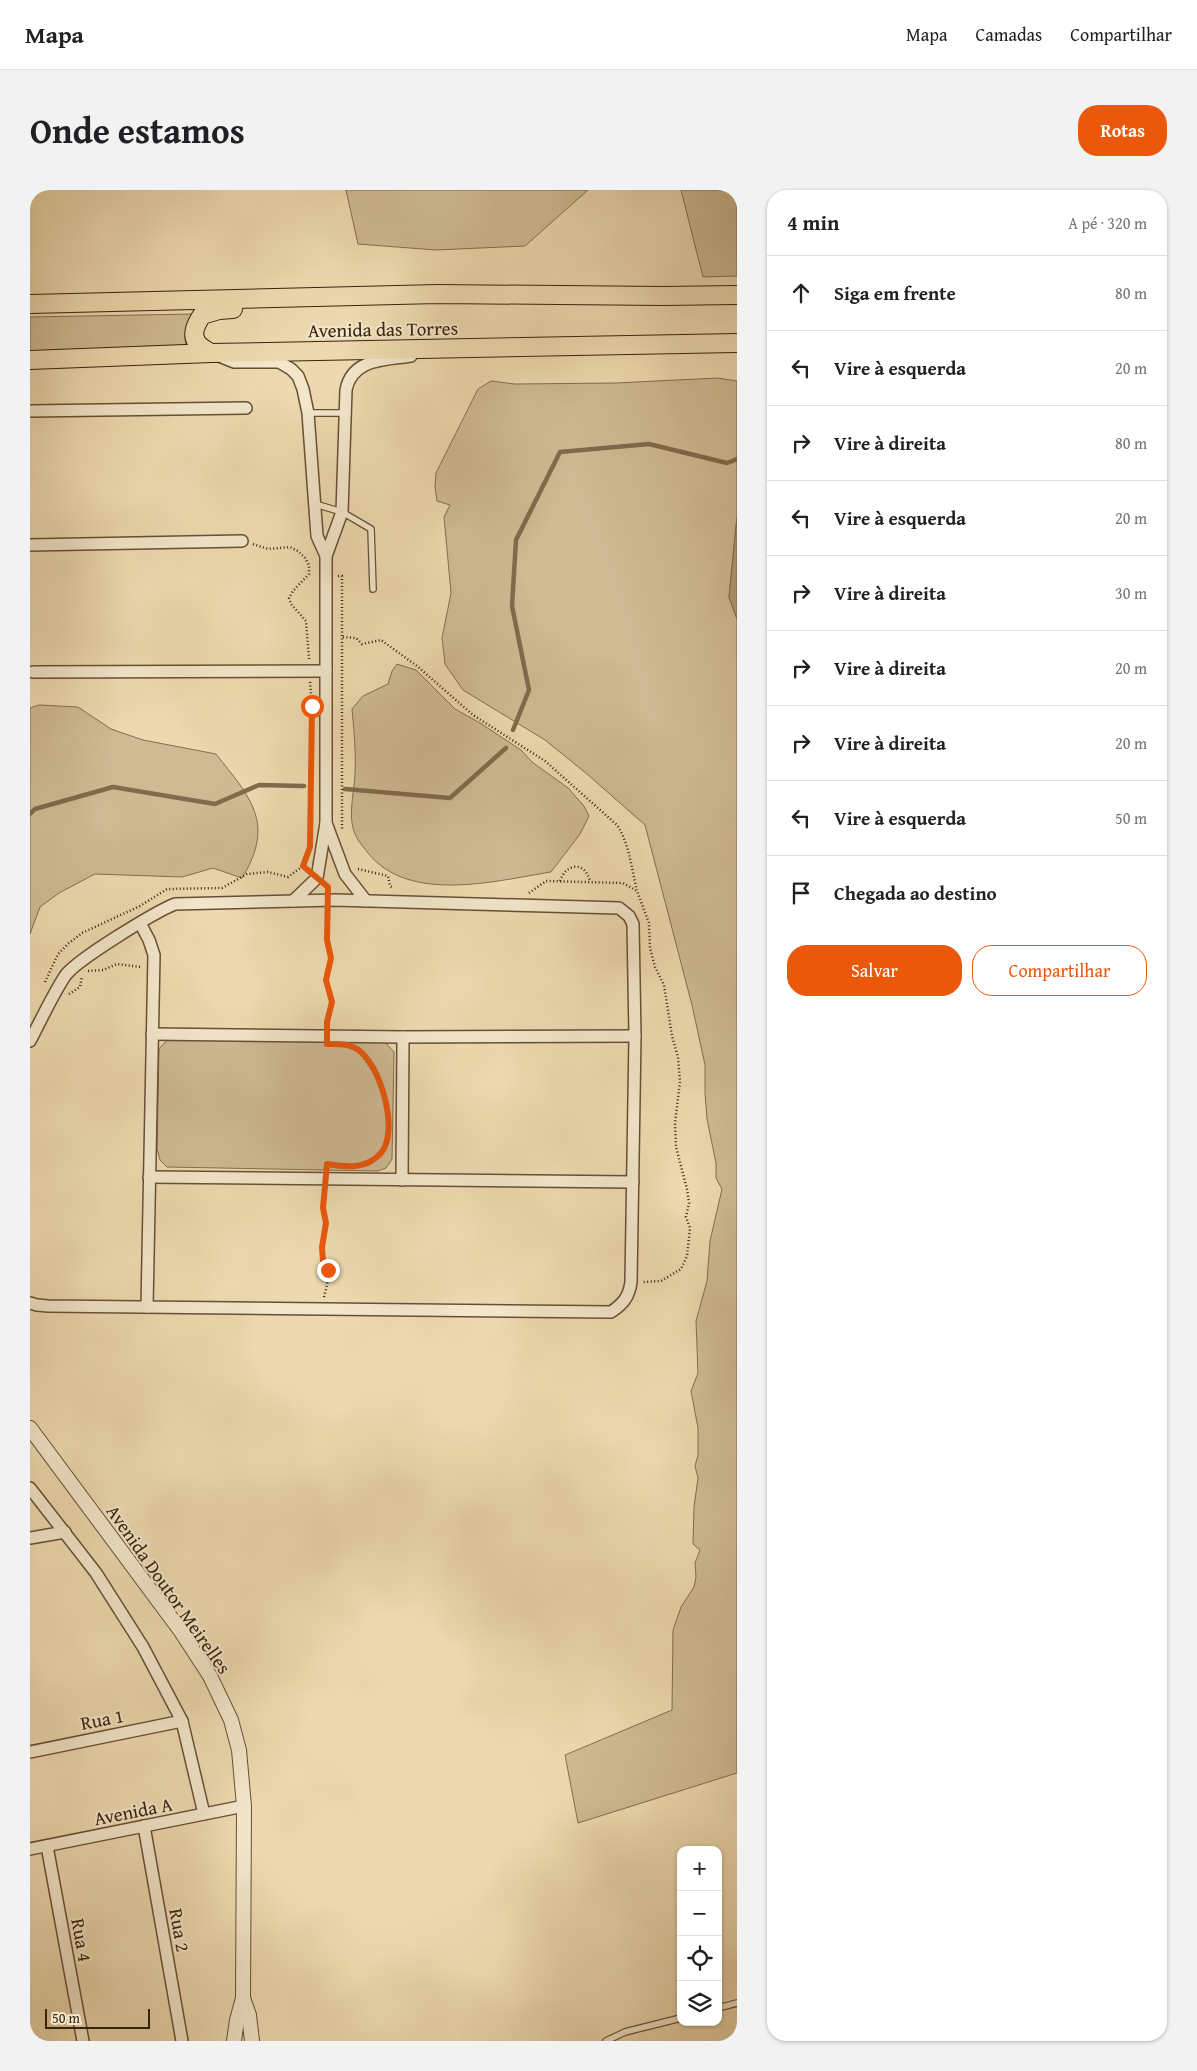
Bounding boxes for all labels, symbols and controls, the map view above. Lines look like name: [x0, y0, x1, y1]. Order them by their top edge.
text: Mapa: [25, 17, 84, 52]
text: Mapa: [906, 21, 947, 48]
text: Camadas: [975, 21, 1042, 48]
text: Compartilhar: [1070, 21, 1172, 48]
text: Onde estamos: [30, 105, 245, 156]
button: Rotas: [1078, 105, 1167, 156]
text: 4 min: [787, 207, 839, 238]
text: A pé · 320 m: [1068, 211, 1147, 235]
icon: ahead: [787, 279, 815, 307]
text: Siga em frente: [834, 279, 956, 307]
text: 80 m: [1115, 281, 1147, 305]
street label: Avenida das Torres: [308, 314, 458, 344]
icon: left: [787, 354, 815, 382]
text: Vire à esquerda: [834, 354, 966, 382]
text: 20 m: [1115, 356, 1147, 380]
icon: right: [787, 429, 815, 457]
text: Vire à direita: [834, 429, 946, 457]
text: 80 m: [1115, 431, 1147, 455]
icon: left: [787, 504, 815, 532]
text: Vire à esquerda: [834, 504, 966, 532]
text: 20 m: [1115, 506, 1147, 530]
icon: right: [787, 579, 815, 607]
text: Vire à direita: [834, 579, 946, 607]
text: 30 m: [1115, 581, 1147, 605]
icon: right: [787, 654, 815, 682]
text: Vire à direita: [834, 654, 946, 682]
text: 20 m: [1115, 656, 1147, 680]
route start: [301, 695, 324, 718]
icon: right: [787, 729, 815, 757]
text: Vire à direita: [834, 729, 946, 757]
text: 20 m: [1115, 731, 1147, 755]
icon: left: [787, 804, 815, 832]
text: Vire à esquerda: [834, 804, 966, 832]
text: 50 m: [1115, 806, 1147, 830]
icon: arrive: [787, 879, 815, 907]
text: Chegada ao destino: [834, 879, 997, 907]
button: Salvar: [787, 945, 962, 996]
button: Compartilhar: [972, 945, 1147, 996]
route end: [317, 1259, 340, 1282]
street label: Avenida Doutor Meirelles: [100, 1499, 238, 1679]
street label: Rua 1: [78, 1701, 126, 1737]
street label: Avenida A: [91, 1790, 175, 1832]
map controls: [677, 1846, 722, 2026]
button: +: [677, 1846, 722, 1891]
button: −: [677, 1891, 722, 1936]
street label: Rua 2: [162, 1906, 198, 1954]
street label: Rua 4: [64, 1916, 100, 1964]
button: locate: [677, 1936, 722, 1981]
button: layers: [677, 1981, 722, 2026]
scale bar: [45, 2006, 150, 2029]
text: 50 m: [52, 2008, 80, 2028]

